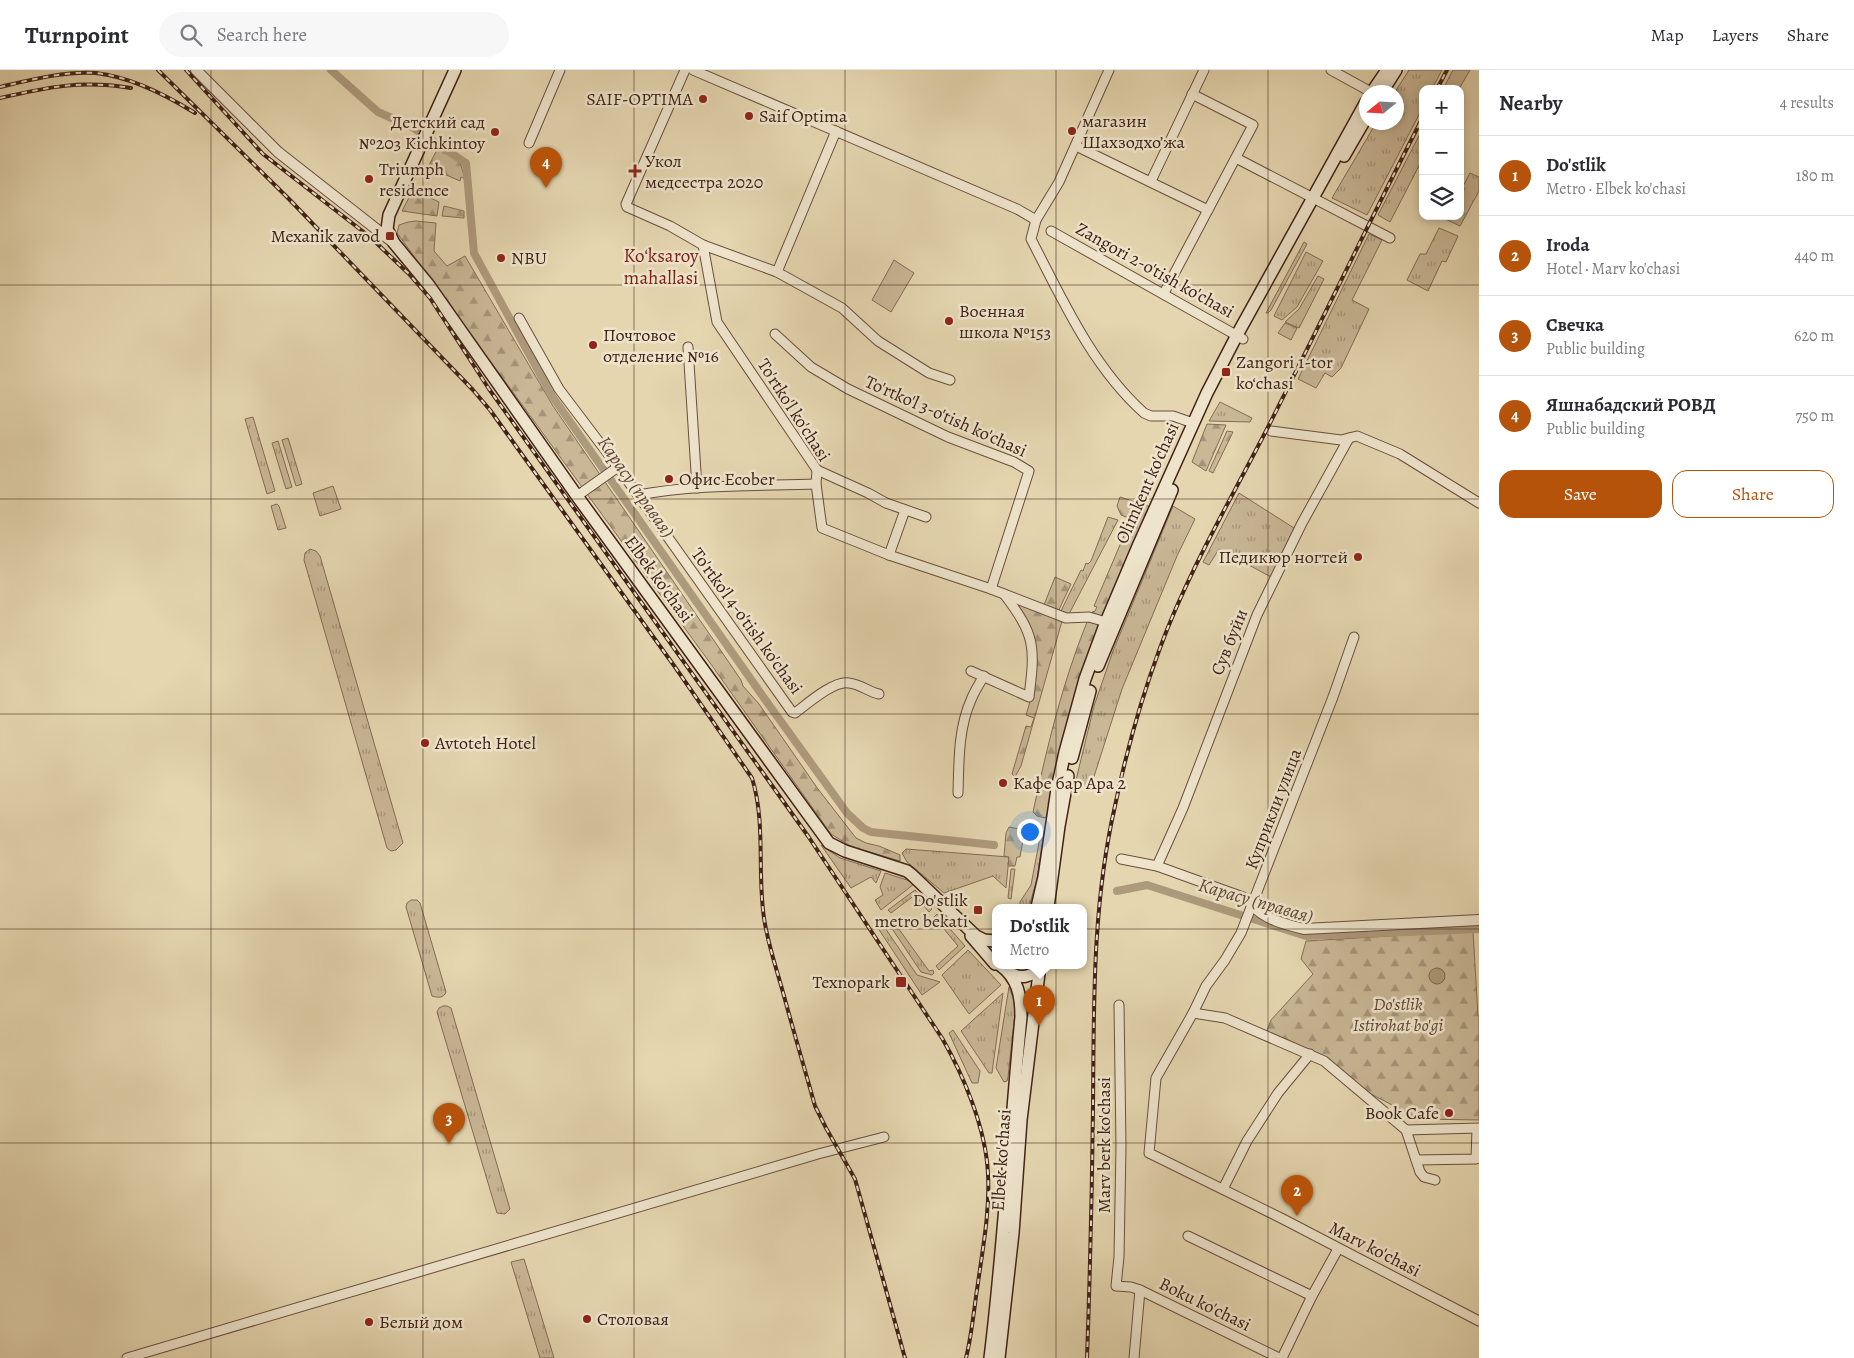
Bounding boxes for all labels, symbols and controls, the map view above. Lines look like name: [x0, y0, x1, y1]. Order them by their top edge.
search box: [159, 12, 509, 57]
text: Turnpoint: [25, 19, 129, 51]
icon: search: [177, 21, 205, 49]
text: Search here: [217, 22, 307, 48]
text: Map: [1651, 23, 1684, 47]
text: Layers: [1712, 23, 1759, 47]
text: Share: [1787, 23, 1829, 47]
north arrow: [1359, 85, 1404, 130]
map controls: [1419, 85, 1464, 220]
button: +: [1419, 85, 1464, 130]
place label: SAIF-OPTIMA: [586, 87, 693, 111]
text: Nearby: [1499, 89, 1562, 117]
text: 4 results: [1780, 92, 1834, 114]
marker: SAIF-OPTIMA: [697, 93, 709, 105]
place label: Saif Optima: [759, 104, 848, 128]
place label: магазин Шахзодхо’жа: [1082, 109, 1185, 154]
place label: Детский сад №203 Kichkintoy: [359, 110, 486, 155]
marker: Saif Optima: [743, 110, 755, 122]
marker: магазин Шахзодхо’жа: [1066, 125, 1078, 137]
marker: Детский сад №203 Kichkintoy: [489, 126, 501, 138]
button: −: [1419, 130, 1464, 175]
pin: 4: [530, 147, 562, 188]
place label: Укол медсестра 2020: [645, 149, 763, 194]
text: Do'stlik: [1546, 152, 1606, 178]
place label: Triumph residence: [379, 157, 449, 202]
marker: Укол медсестра 2020: [629, 165, 641, 177]
text: 1: [1512, 165, 1518, 187]
text: 180 m: [1796, 165, 1834, 187]
marker: Triumph residence: [363, 173, 375, 185]
button: layers: [1419, 175, 1464, 220]
text: Metro · Elbek ko'chasi: [1546, 178, 1686, 200]
street label: Zangori 2-o'tish ko'chasi: [1072, 216, 1238, 324]
place label: Mexanik zavod: [271, 224, 380, 248]
marker: Mexanik zavod: [384, 230, 396, 242]
text: Iroda: [1546, 232, 1590, 258]
district label: Koʻksaroy mahallasi: [624, 243, 699, 291]
text: 2: [1511, 245, 1519, 267]
text: 440 m: [1794, 245, 1834, 267]
place label: NBU: [511, 246, 547, 270]
marker: NBU: [495, 252, 507, 264]
text: Hotel · Marv ko'chasi: [1546, 258, 1680, 280]
place label: Военная школа №153: [959, 299, 1051, 344]
text: Свечка: [1546, 312, 1604, 338]
marker: Военная школа №153: [943, 315, 955, 327]
place label: Почтовое отделение №16: [603, 323, 719, 368]
text: 3: [1512, 325, 1518, 347]
text: 620 m: [1794, 325, 1834, 347]
text: Public building: [1546, 338, 1645, 360]
marker: Почтовое отделение №16: [587, 339, 599, 351]
place label: Zangori 1-tor ko‘chasi: [1236, 350, 1333, 395]
street label: To'rtko'l ko'chasi: [752, 354, 836, 466]
marker: Zangori 1-tor ko‘chasi: [1220, 366, 1232, 378]
street label: To'rtko'l 3-o'tish ko'chasi: [861, 370, 1031, 462]
text: Яшнабадский РОВД: [1546, 392, 1716, 418]
text: 4: [1511, 405, 1519, 427]
text: 750 m: [1795, 405, 1834, 427]
text: Public building: [1546, 418, 1645, 440]
street label: Olimkent ko'chasi: [1109, 419, 1185, 547]
water label: Карасу (правая): [591, 431, 681, 543]
place label: Офис Ecober: [679, 467, 775, 491]
button: Save: [1499, 470, 1662, 518]
button: Share: [1672, 470, 1834, 518]
marker: Офис Ecober: [663, 473, 675, 485]
street label: Elbek ko'chasi: [619, 531, 699, 627]
street label: To'rtko'l 4-o'tish ko'chasi: [686, 543, 808, 699]
place label: Педикюр ногтей: [1219, 545, 1348, 569]
marker: Педикюр ногтей: [1352, 551, 1364, 563]
street label: Сув буйи: [1205, 605, 1253, 679]
place label: Avtoteh Hotel: [434, 731, 536, 755]
marker: Avtoteh Hotel: [419, 737, 431, 749]
street label: Куприкли улица: [1239, 744, 1307, 873]
place label: Кафе бар Ара 2: [1013, 771, 1127, 795]
marker: Кафе бар Ара 2: [997, 777, 1009, 789]
your location: [1017, 819, 1043, 845]
water label: Карасу (правая): [1195, 872, 1317, 930]
place label: Do'stlik metro bekati: [875, 888, 968, 933]
marker: Do'stlik metro bekati: [972, 904, 984, 916]
popup: [992, 904, 1087, 969]
text: Do'stlik: [1010, 913, 1069, 939]
text: Metro: [1010, 939, 1049, 961]
place label: Texnopark: [812, 970, 890, 994]
marker: Texnopark: [894, 975, 908, 989]
pin: 1: [1023, 985, 1055, 1026]
park label: Do'stlik Istirohat bo'gi: [1353, 992, 1443, 1037]
street label: Marv berk ko'chasi: [1092, 1077, 1116, 1213]
place label: Book Cafe: [1365, 1101, 1439, 1125]
pin: 3: [433, 1103, 465, 1144]
marker: Book Cafe: [1443, 1107, 1455, 1119]
street label: Elbek ko'chasi: [985, 1108, 1017, 1212]
pin: 2: [1281, 1175, 1313, 1216]
street label: Marv ko'chasi: [1325, 1216, 1425, 1282]
street label: Boku ko'chasi: [1155, 1271, 1255, 1337]
place label: Столовая: [597, 1307, 669, 1331]
place label: Белый дом: [379, 1310, 463, 1334]
marker: Столовая: [581, 1313, 593, 1325]
marker: Белый дом: [363, 1316, 375, 1328]

